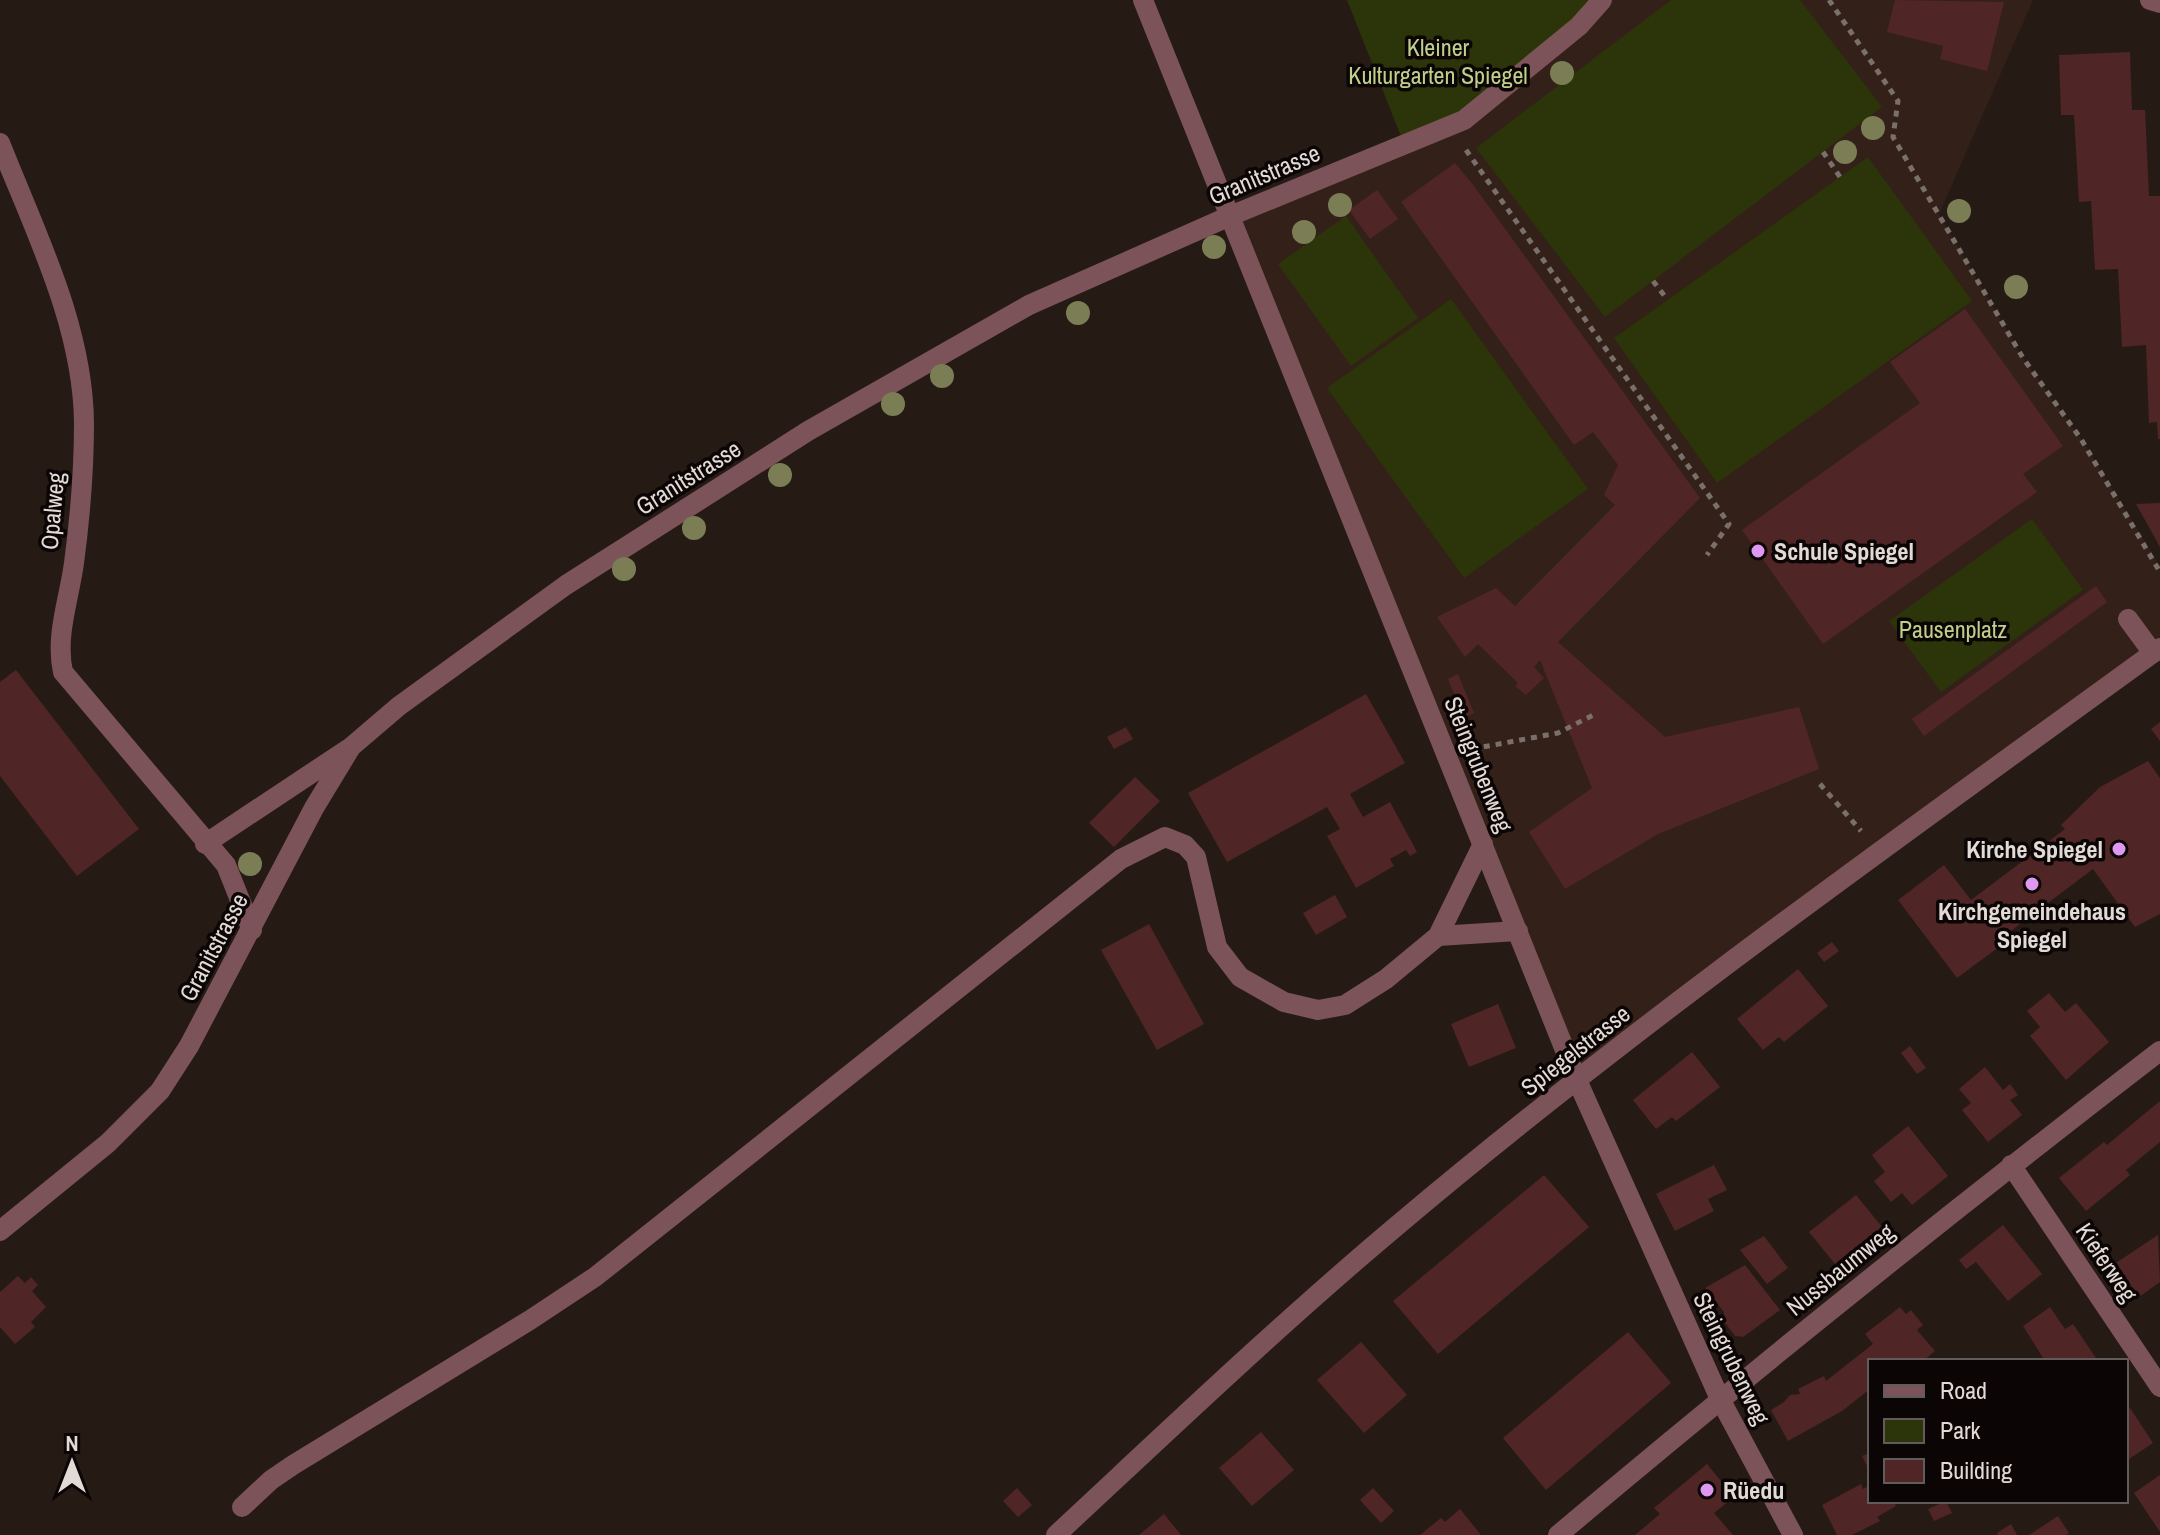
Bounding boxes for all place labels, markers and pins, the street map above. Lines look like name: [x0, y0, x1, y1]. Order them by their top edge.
place label: Schule Spiegel: [1774, 535, 1914, 567]
marker: Schule Spiegel: [1749, 542, 1767, 560]
place label: Kirche Spiegel: [1966, 833, 2103, 865]
marker: Kirche Spiegel: [2110, 840, 2128, 858]
marker: Kirchgemeindehaus Spiegel: [2023, 875, 2041, 893]
place label: Kirchgemeindehaus Spiegel: [1938, 895, 2126, 955]
place label: Rüedu: [1723, 1474, 1784, 1506]
marker: Rüedu: [1698, 1481, 1716, 1499]

